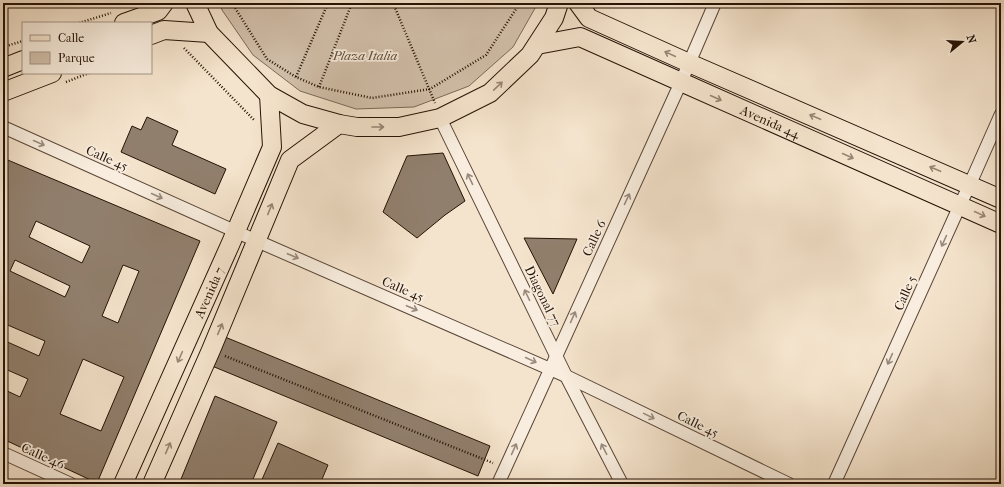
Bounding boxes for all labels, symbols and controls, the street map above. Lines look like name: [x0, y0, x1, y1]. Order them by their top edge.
legend: [22, 22, 152, 74]
north arrow: [942, 22, 982, 62]
text: Calle: [58, 31, 84, 45]
text: N: [964, 33, 979, 46]
park label: Plaza Italia: [332, 48, 398, 63]
one-way arrow: [665, 50, 677, 58]
text: Parque: [58, 51, 95, 65]
one-way arrow: [493, 81, 503, 91]
one-way arrow: [710, 95, 722, 102]
street label: Avenida 44: [737, 101, 803, 141]
one-way arrow: [810, 113, 822, 121]
one-way arrow: [371, 123, 384, 131]
one-way arrow: [32, 140, 44, 147]
street label: Calle 45: [84, 142, 131, 174]
one-way arrow: [842, 153, 854, 160]
one-way arrow: [929, 165, 941, 172]
one-way arrow: [466, 173, 473, 185]
one-way arrow: [151, 193, 163, 201]
one-way arrow: [624, 193, 631, 205]
one-way arrow: [267, 204, 274, 216]
one-way arrow: [973, 211, 985, 219]
street label: Calle 6: [579, 217, 609, 258]
one-way arrow: [940, 234, 947, 246]
one-way arrow: [286, 253, 298, 261]
street label: Diagonal 77: [522, 263, 564, 329]
street label: Avenida 7: [190, 264, 227, 321]
street label: Calle 45: [380, 273, 427, 305]
street label: Calle 5: [891, 273, 919, 313]
one-way arrow: [523, 290, 531, 302]
one-way arrow: [406, 305, 418, 312]
one-way arrow: [570, 312, 577, 324]
one-way arrow: [217, 324, 224, 336]
one-way arrow: [176, 350, 183, 362]
one-way arrow: [886, 353, 893, 365]
one-way arrow: [525, 357, 537, 364]
street label: Calle 45: [675, 408, 721, 441]
one-way arrow: [642, 413, 654, 420]
street label: Calle 46: [19, 440, 68, 473]
one-way arrow: [165, 443, 172, 455]
one-way arrow: [511, 443, 518, 455]
one-way arrow: [600, 444, 607, 456]

